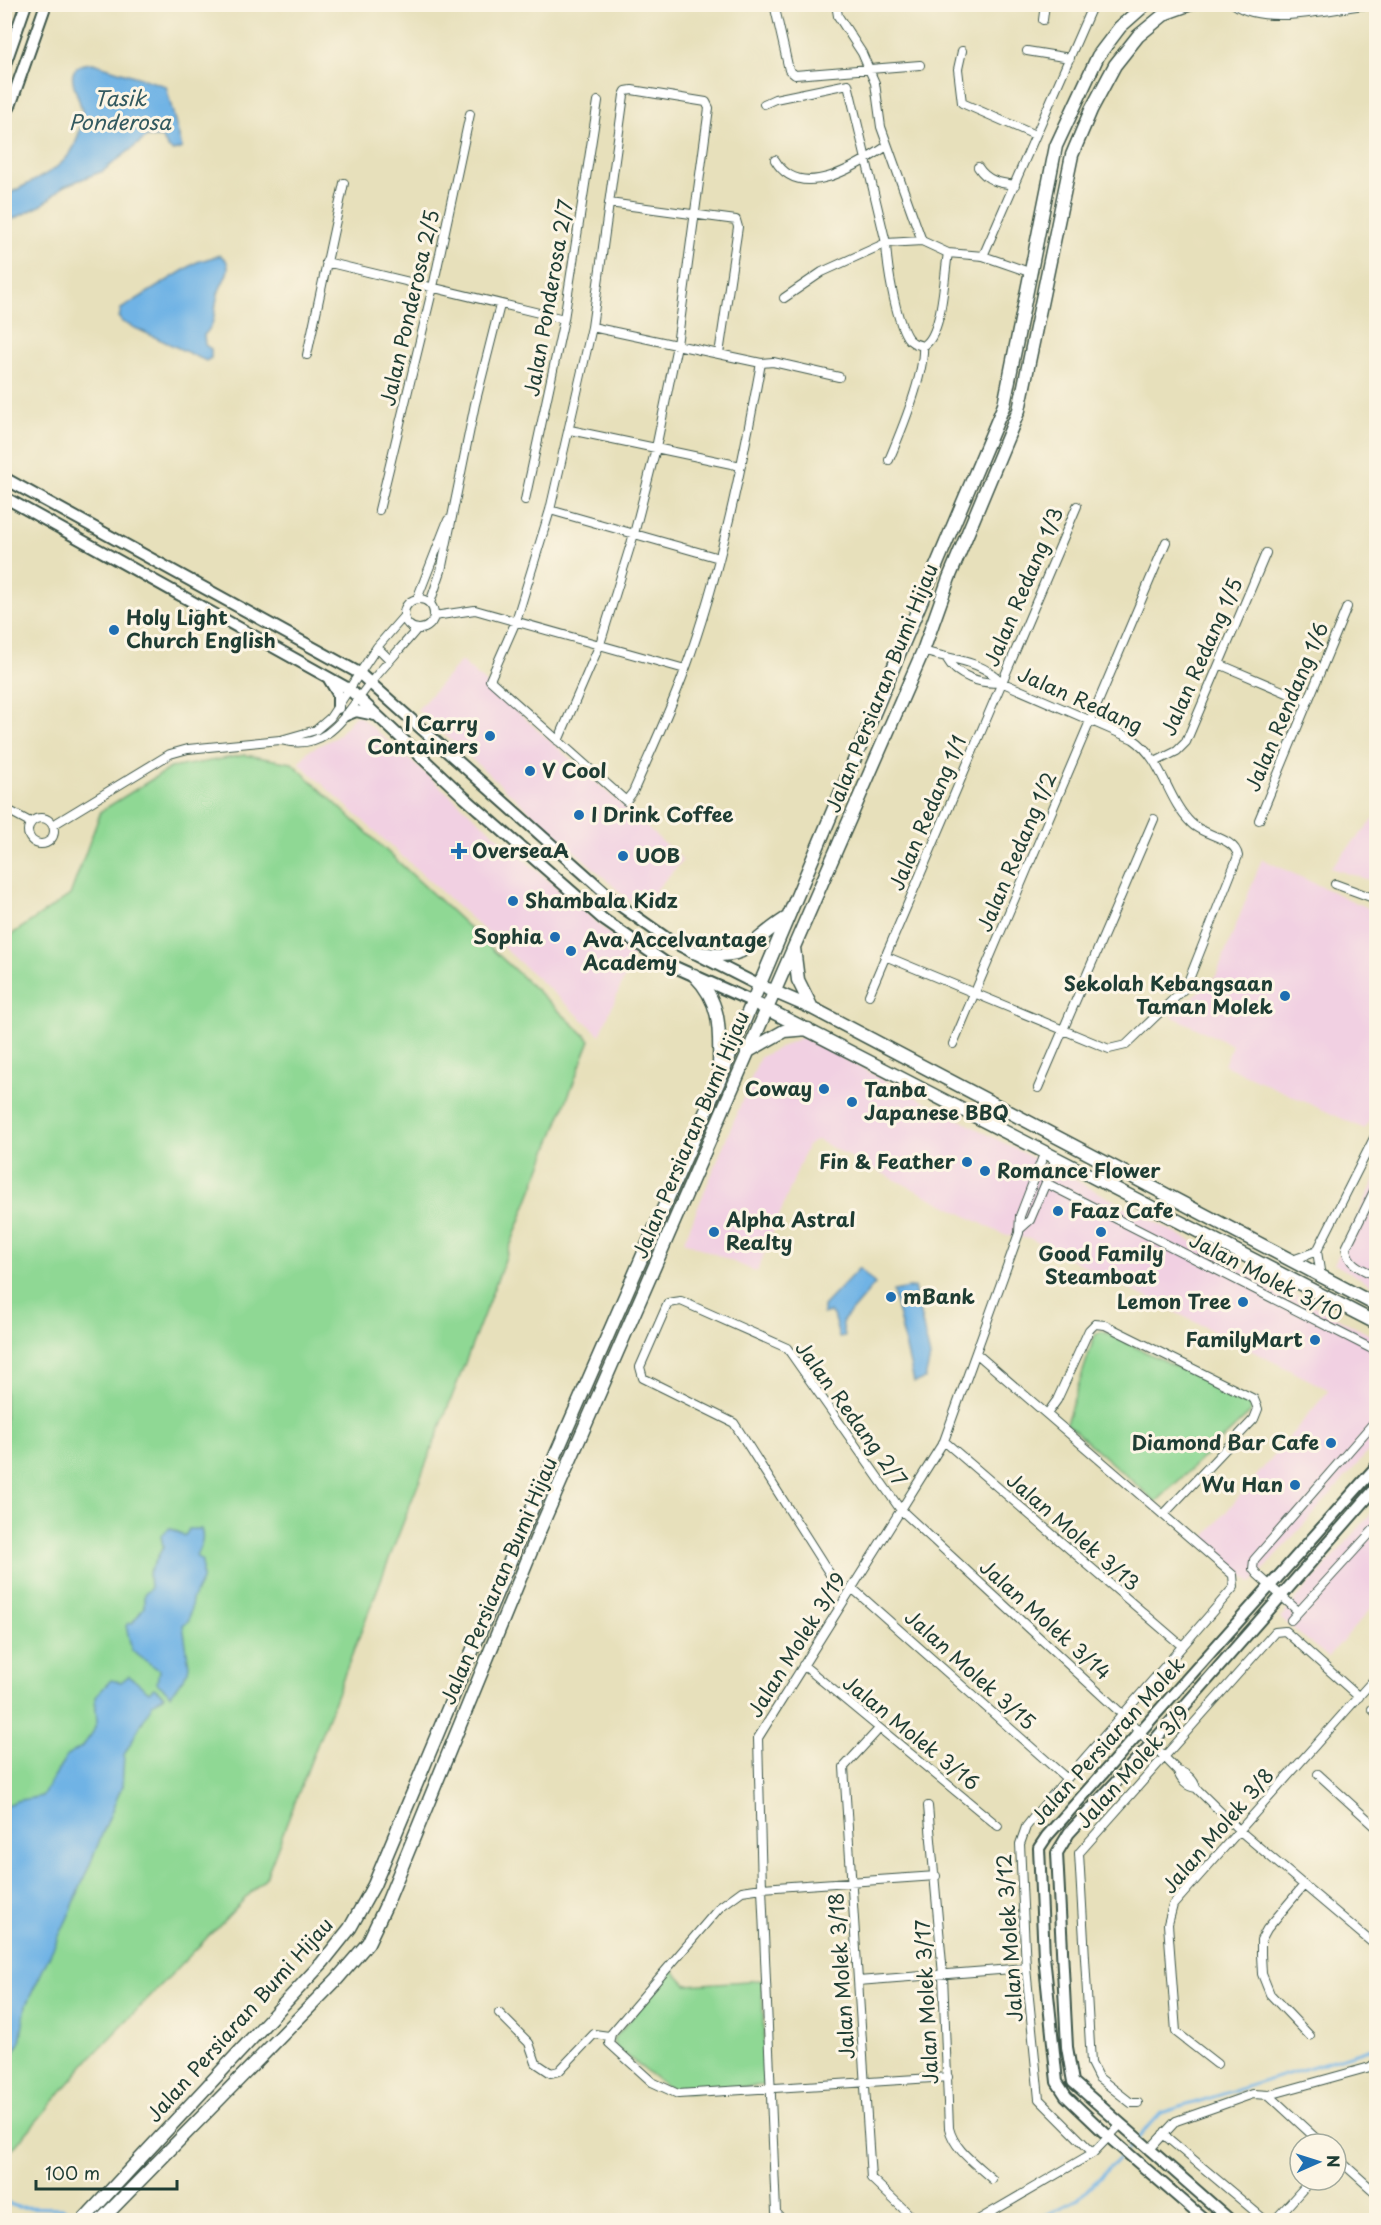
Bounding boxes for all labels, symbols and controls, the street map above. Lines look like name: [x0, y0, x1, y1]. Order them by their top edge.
water label: Tasik Ponderosa: [69, 81, 172, 137]
street label: Jalan Ponderosa 2/7: [516, 197, 580, 399]
street label: Jalan Ponderosa 2/5: [372, 207, 446, 409]
street label: Jalan Redang 1/3: [976, 502, 1070, 671]
street label: Jalan Persiaran Bumi Hijau: [817, 559, 945, 817]
street label: Jalan Redang 1/5: [1153, 573, 1249, 740]
place label: Holy Light Church English: [126, 602, 276, 655]
street label: Jalan Rendang 1/6: [1237, 617, 1335, 796]
marker: Holy Light Church English: [107, 623, 121, 637]
street label: Jalan Redang: [1013, 658, 1148, 740]
place label: I Carry Containers: [367, 708, 478, 761]
marker: I Carry Containers: [483, 729, 497, 743]
street label: Jalan Redang 1/1: [881, 730, 973, 895]
place label: V Cool: [542, 755, 606, 785]
marker: V Cool: [523, 764, 537, 778]
street label: Jalan Redang 1/2: [969, 767, 1063, 936]
place label: I Drink Coffee: [591, 799, 734, 829]
marker: I Drink Coffee: [572, 808, 586, 822]
place label: OverseaA: [472, 835, 569, 865]
place label: UOB: [635, 840, 680, 870]
marker: OverseaA: [450, 842, 468, 860]
marker: UOB: [616, 849, 630, 863]
place label: Shambala Kidz: [525, 885, 678, 915]
marker: Shambala Kidz: [506, 894, 520, 908]
place label: Sophia: [473, 921, 543, 951]
place label: Ava Accelvantage Academy: [582, 924, 767, 977]
marker: Sophia: [548, 930, 562, 944]
marker: Ava Accelvantage Academy: [564, 944, 578, 958]
place label: Sekolah Kebangsaan Taman Molek: [1064, 968, 1274, 1021]
marker: Sekolah Kebangsaan Taman Molek: [1278, 989, 1292, 1003]
street label: Jalan Persiaran Bumi Hijau: [624, 1006, 756, 1263]
place label: Coway: [745, 1073, 812, 1103]
place label: Tanba Japanese BBQ: [864, 1074, 1009, 1127]
marker: Coway: [817, 1082, 831, 1096]
marker: Tanba Japanese BBQ: [845, 1095, 859, 1109]
place label: Fin & Feather: [819, 1146, 956, 1176]
marker: Fin & Feather: [960, 1155, 974, 1169]
place label: Romance Flower: [997, 1155, 1161, 1185]
marker: Romance Flower: [978, 1164, 992, 1178]
place label: Faaz Cafe: [1070, 1195, 1173, 1225]
place label: Alpha Astral Realty: [725, 1204, 855, 1257]
marker: Faaz Cafe: [1051, 1204, 1065, 1218]
street label: Jalan Molek 3/10: [1184, 1224, 1349, 1328]
marker: Alpha Astral Realty: [707, 1225, 721, 1239]
marker: Good Family Steamboat: [1094, 1225, 1108, 1239]
place label: Good Family Steamboat: [1038, 1238, 1164, 1291]
place label: mBank: [903, 1281, 976, 1311]
place label: Lemon Tree: [1117, 1286, 1231, 1316]
marker: mBank: [884, 1290, 898, 1304]
marker: Lemon Tree: [1236, 1295, 1250, 1309]
place label: FamilyMart: [1186, 1324, 1303, 1354]
marker: FamilyMart: [1308, 1333, 1322, 1347]
street label: Jalan Redang 2/7: [789, 1334, 915, 1493]
place label: Diamond Bar Cafe: [1132, 1427, 1319, 1457]
marker: Diamond Bar Cafe: [1324, 1436, 1338, 1450]
street label: Jalan Persiaran Bumi Hijau: [432, 1452, 564, 1709]
street label: Jalan Molek 3/13: [1001, 1465, 1147, 1598]
place label: Wu Han: [1202, 1469, 1283, 1499]
marker: Wu Han: [1288, 1478, 1302, 1492]
street label: Jalan Molek 3/14: [973, 1552, 1118, 1687]
street label: Jalan Molek 3/19: [739, 1566, 853, 1723]
street label: Jalan Molek 3/15: [898, 1602, 1043, 1736]
street label: Jalan Persiaran Molek: [1023, 1649, 1191, 1831]
street label: Jalan Molek 3/16: [837, 1668, 987, 1797]
street label: Jalan Molek 3/9: [1069, 1698, 1196, 1835]
street label: Jalan Molek 3/8: [1154, 1761, 1280, 1900]
street label: Jalan Molek 3/12: [988, 1853, 1030, 2023]
street label: Jalan Molek 3/18: [820, 1892, 862, 2060]
street label: Jalan Persiaran Bumi Hijau: [139, 1910, 340, 2128]
street label: Jalan Molek 3/17: [907, 1918, 945, 2085]
north arrow: [1288, 2132, 1348, 2192]
scale bar: [36, 2153, 177, 2191]
text: N: [1322, 2154, 1346, 2168]
text: 100 m: [45, 2159, 100, 2186]

